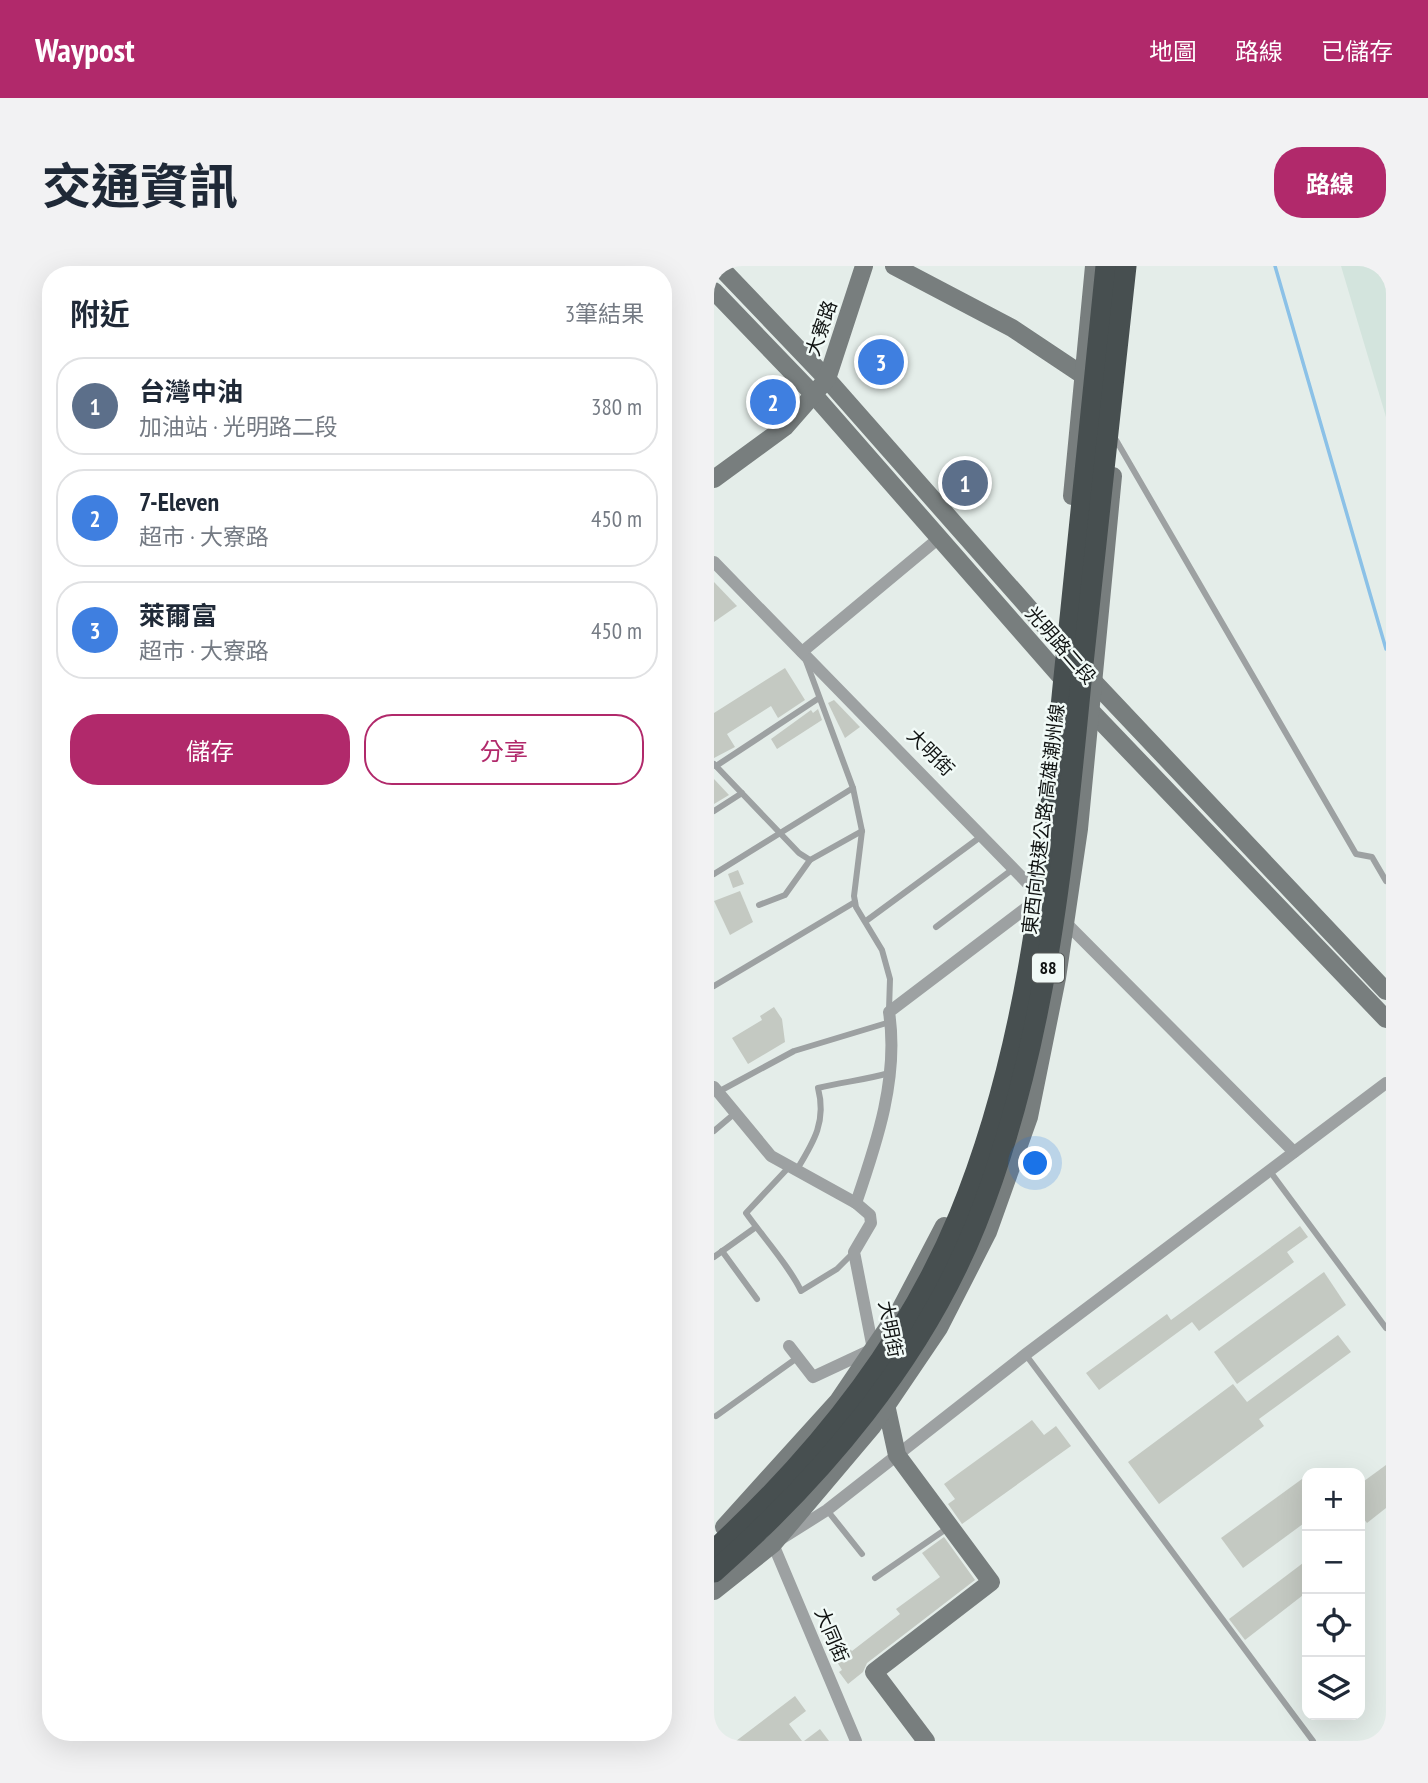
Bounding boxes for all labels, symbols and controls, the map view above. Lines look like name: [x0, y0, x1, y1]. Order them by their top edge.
text: Waypost: [35, 28, 135, 71]
text: 地圖: [1149, 36, 1197, 67]
text: 路線: [1235, 36, 1283, 67]
text: 已儲存: [1321, 36, 1393, 67]
button: 路線: [1274, 147, 1386, 218]
text: 交通資訊: [42, 154, 238, 218]
text: 附近: [70, 294, 130, 333]
street label: 大寮路: [800, 297, 842, 359]
text: 3筆結果: [565, 299, 644, 328]
pin: 3: [858, 336, 904, 388]
text: 台灣中油: [139, 375, 243, 408]
pin: 2: [750, 376, 796, 428]
text: 1: [90, 392, 101, 421]
text: 380 m: [591, 392, 642, 421]
text: 加油站 · 光明路二段: [139, 412, 338, 441]
pin: 1: [942, 457, 988, 509]
text: 7-Eleven: [139, 485, 219, 518]
text: 2: [90, 504, 101, 533]
text: 450 m: [591, 504, 642, 533]
text: 超市 · 大寮路: [139, 522, 269, 551]
text: 萊爾富: [139, 599, 217, 632]
street label: 光明路二段: [1021, 601, 1101, 689]
text: 3: [90, 616, 101, 645]
text: 450 m: [591, 616, 642, 645]
text: 超市 · 大寮路: [139, 636, 269, 665]
street label: 東西向快速公路 高雄潮州線: [1017, 702, 1069, 936]
button: 儲存: [70, 714, 350, 785]
button: 分享: [364, 714, 644, 785]
street label: 大明街: [902, 723, 960, 781]
road number: 88: [1032, 954, 1064, 982]
your location: [1018, 1146, 1052, 1180]
street label: 大明街: [874, 1299, 908, 1359]
map controls: [1302, 1468, 1365, 1720]
button: +: [1302, 1468, 1365, 1531]
button: −: [1302, 1531, 1365, 1594]
button: locate: [1302, 1594, 1365, 1657]
street label: 大同街: [810, 1604, 854, 1666]
button: layers: [1302, 1657, 1365, 1720]

